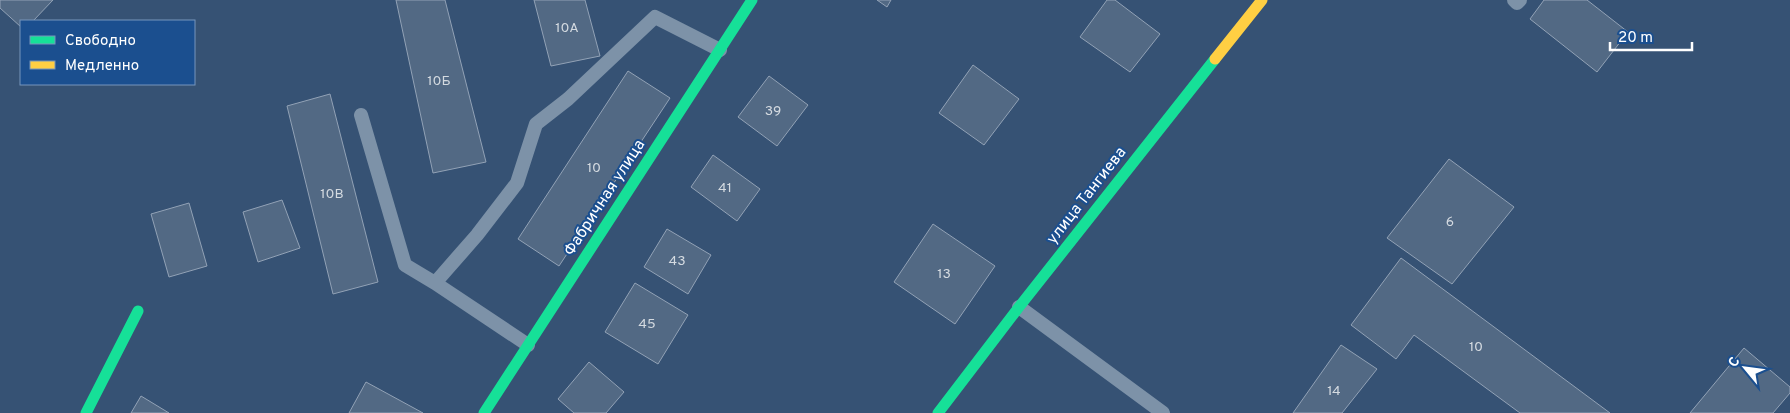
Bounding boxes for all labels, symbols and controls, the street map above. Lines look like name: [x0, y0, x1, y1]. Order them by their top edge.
legend: [20, 20, 195, 85]
house number: 10А: [555, 20, 579, 37]
scale bar: [1610, 20, 1692, 52]
text: 20 m: [1618, 29, 1653, 48]
text: Свободно: [65, 32, 136, 51]
text: Медленно: [65, 57, 139, 76]
house number: 10Б: [427, 73, 451, 90]
house number: 39: [765, 103, 781, 120]
street label: Фабричная улица: [560, 136, 650, 260]
street label: улица Тангиева: [1043, 143, 1131, 249]
house number: 10: [587, 160, 601, 177]
house number: 41: [718, 180, 732, 197]
house number: 10В: [320, 186, 344, 203]
house number: 6: [1446, 214, 1454, 231]
house number: 43: [668, 253, 686, 270]
house number: 13: [937, 266, 951, 283]
house number: 45: [638, 316, 656, 333]
house number: 10: [1469, 339, 1483, 356]
north arrow: [1720, 343, 1770, 393]
text: С: [1725, 354, 1745, 370]
house number: 14: [1327, 383, 1341, 400]

